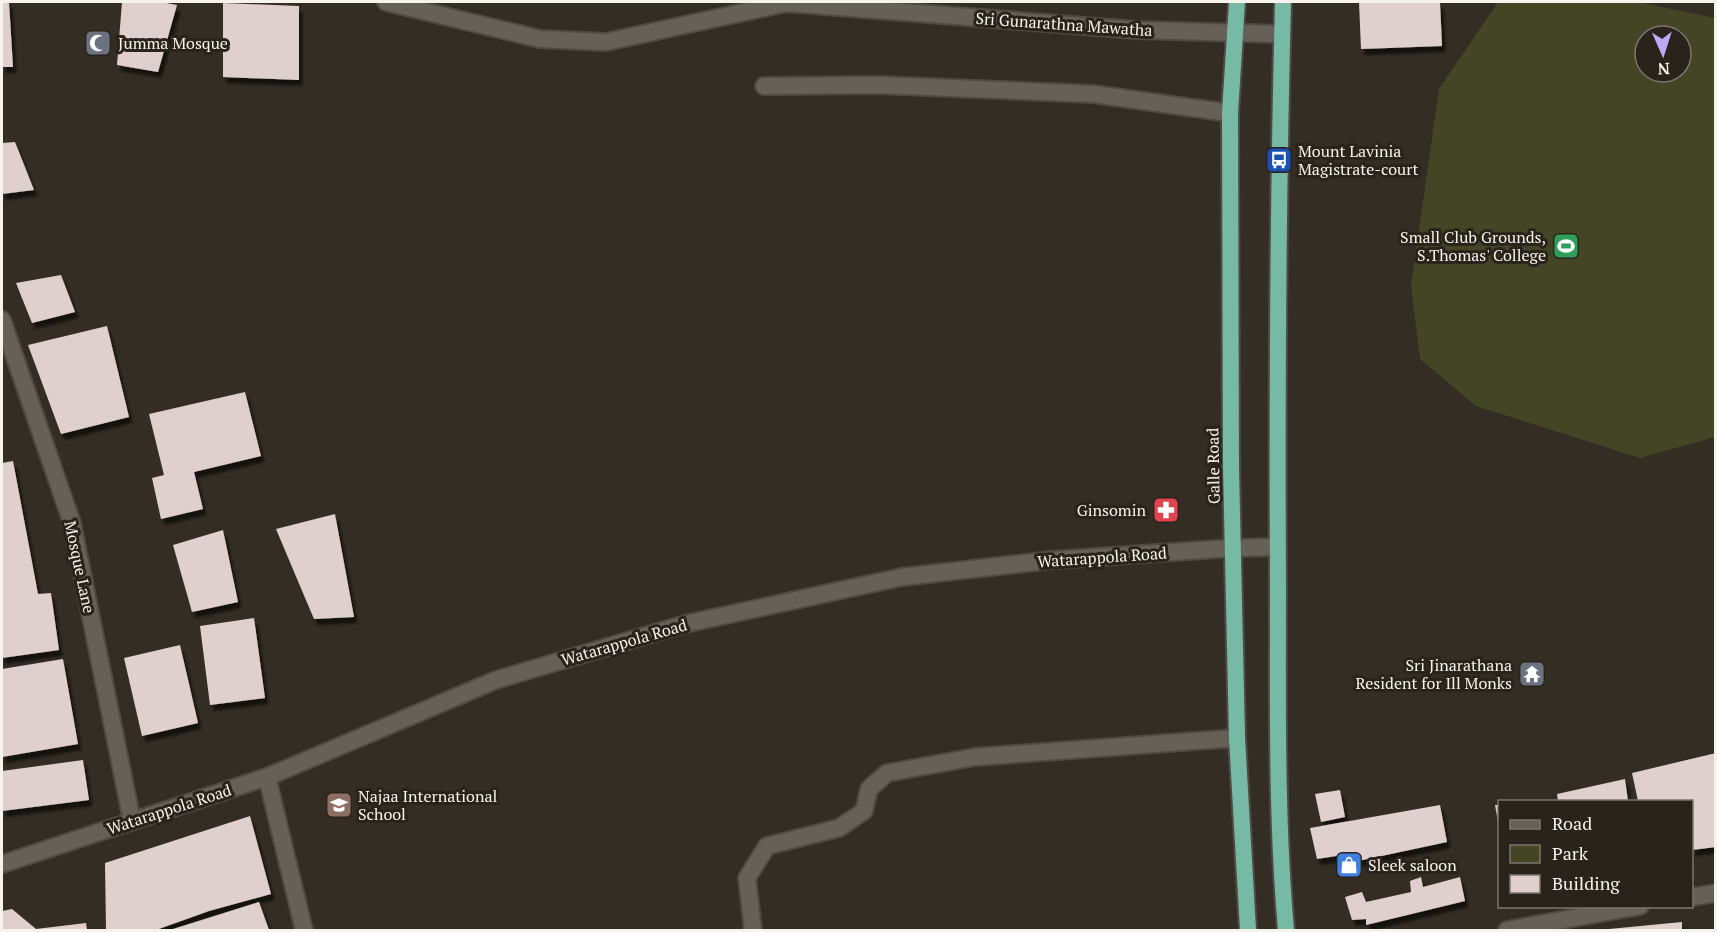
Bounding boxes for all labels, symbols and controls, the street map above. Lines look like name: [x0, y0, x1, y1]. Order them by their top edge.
street label: Sri Gunarathna Mawatha: [975, 7, 1153, 41]
north arrow: [1633, 24, 1693, 84]
mosque icon: Jumma Mosque: [83, 28, 113, 58]
place label: Jumma Mosque: [118, 32, 228, 54]
text: N: [1657, 58, 1670, 80]
place label: Mount Lavinia Magistrate-court: [1298, 140, 1418, 180]
bus stop icon: Mount Lavinia Magistrate-court: [1264, 145, 1294, 175]
place label: Small Club Grounds, S.Thomas' College: [1400, 226, 1546, 266]
sports icon: Small Club Grounds, S.Thomas' College: [1551, 231, 1581, 261]
street label: Galle Road: [1201, 428, 1225, 504]
pharmacy icon: Ginsomin: [1151, 495, 1181, 525]
place label: Ginsomin: [1077, 499, 1146, 521]
street label: Mosque Lane: [59, 519, 101, 615]
street label: Watarappola Road: [1037, 541, 1168, 572]
street label: Watarappola Road: [559, 614, 689, 670]
place label: Sri Jinarathana Resident for Ill Monks: [1355, 654, 1512, 694]
temple icon: Sri Jinarathana Resident for Ill Monks: [1517, 659, 1547, 689]
street label: Watarappola Road: [104, 778, 234, 839]
place label: Najaa International School: [358, 785, 497, 825]
school or university icon: Najaa International School: [324, 790, 354, 820]
legend: [1498, 800, 1693, 908]
text: Road: [1552, 811, 1592, 835]
text: Park: [1552, 841, 1589, 865]
shop icon: Sleek saloon: [1334, 850, 1364, 880]
place label: Sleek saloon: [1368, 854, 1457, 876]
text: Building: [1552, 871, 1620, 895]

